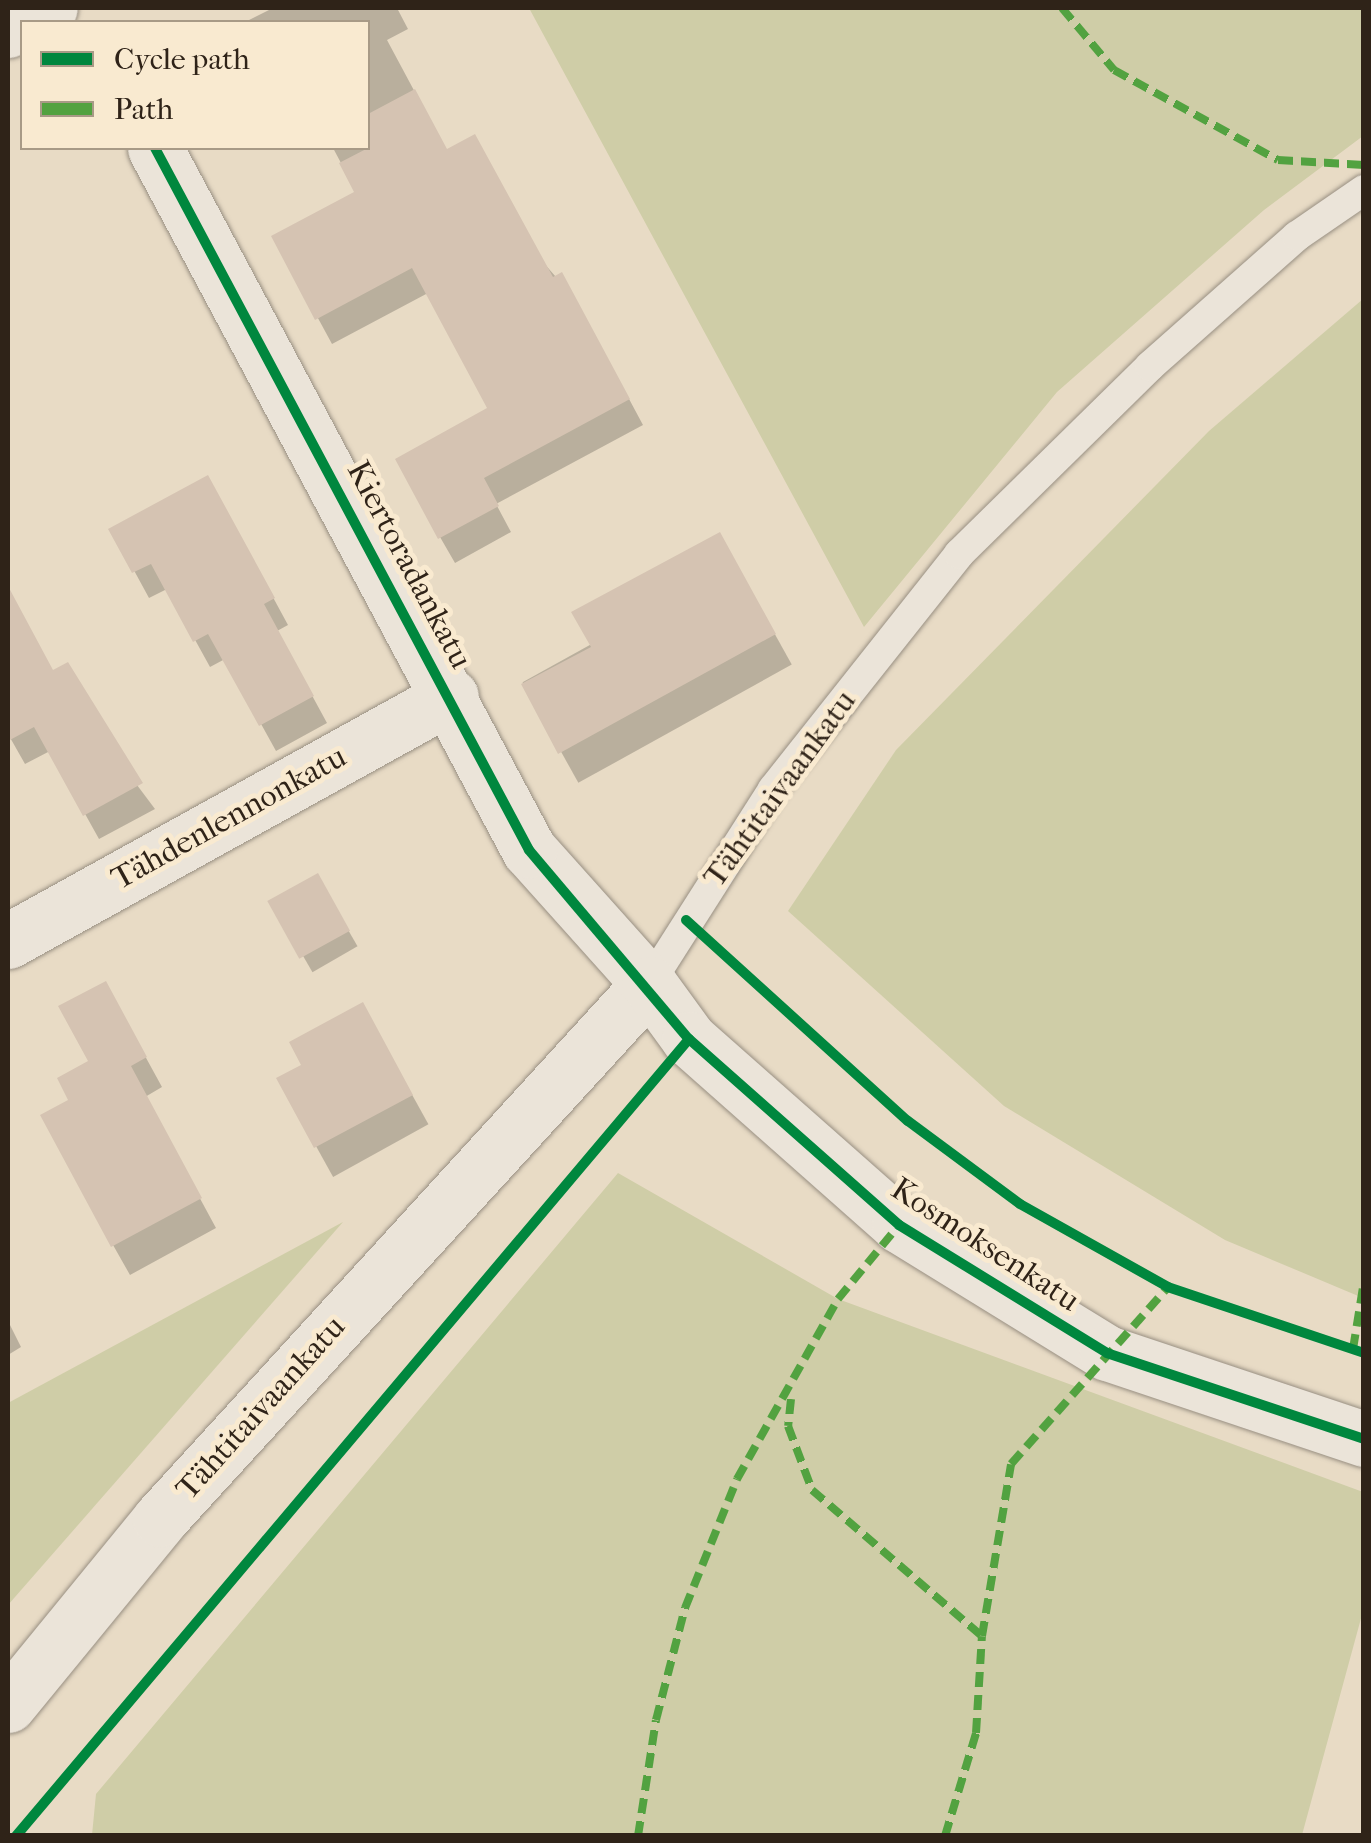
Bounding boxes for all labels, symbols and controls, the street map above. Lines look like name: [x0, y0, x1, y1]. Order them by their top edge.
legend: [20, 20, 370, 150]
text: Cycle path: [114, 42, 250, 77]
text: Path: [114, 92, 173, 127]
street label: Kiertoradankatu: [338, 455, 480, 675]
street label: Tähtitaivaankatu: [696, 683, 864, 895]
street label: Tähdenlennonkatu: [105, 738, 353, 898]
street label: Kosmoksenkatu: [884, 1170, 1086, 1320]
street label: Tähtitaivaankatu: [168, 1308, 354, 1508]

